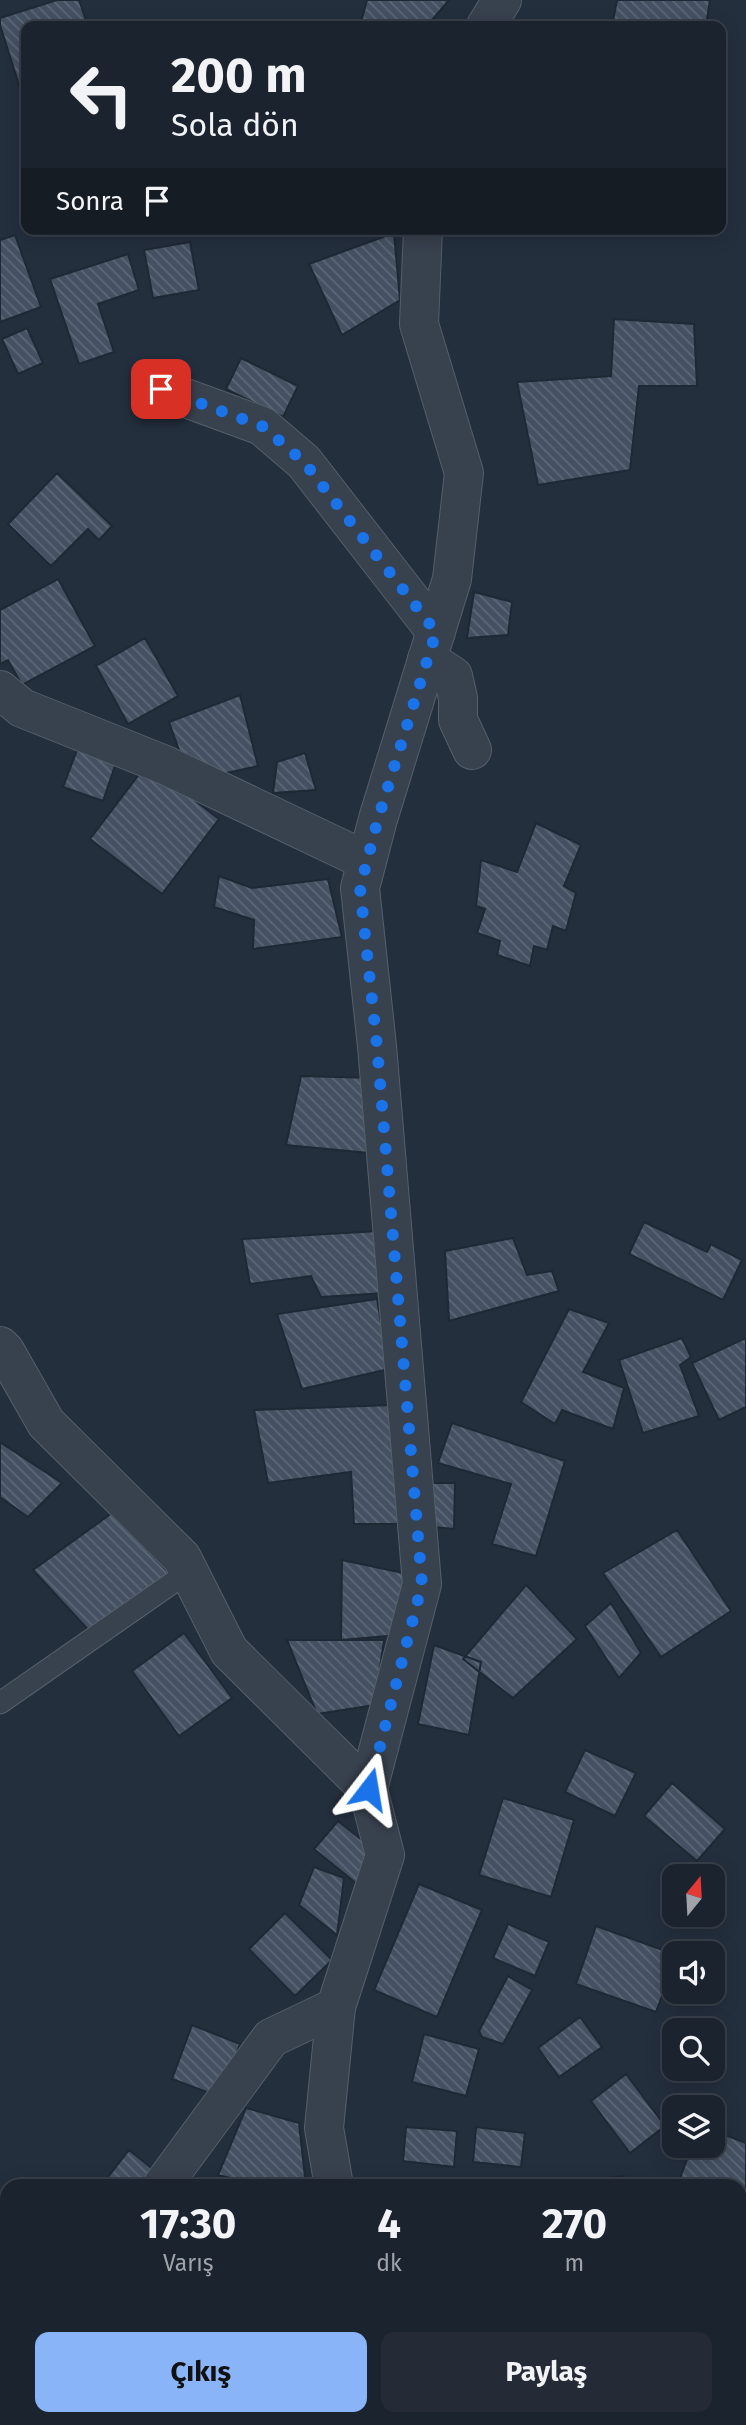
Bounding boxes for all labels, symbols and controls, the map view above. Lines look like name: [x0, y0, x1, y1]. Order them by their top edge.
text: 200 m: [171, 46, 307, 105]
icon: left: [56, 49, 147, 140]
text: Sola dön: [171, 106, 299, 144]
icon: arrive: [138, 182, 176, 220]
text: Sonra: [56, 186, 124, 217]
pin: [131, 359, 191, 419]
icon: arrive: [142, 370, 180, 408]
position arrow: [332, 1752, 406, 1826]
north arrow: [662, 1864, 724, 1927]
map controls: [662, 1864, 725, 2158]
button: sound: [662, 1941, 725, 2004]
button: search: [662, 2018, 725, 2081]
button: layers: [662, 2095, 725, 2158]
text: 17:30: [140, 2199, 236, 2249]
text: 4: [377, 2199, 401, 2249]
text: 270: [542, 2199, 607, 2249]
text: Varış: [163, 2249, 213, 2277]
text: dk: [376, 2249, 402, 2277]
text: m: [565, 2249, 584, 2277]
button: Çıkış: [35, 2332, 367, 2412]
button: Paylaş: [381, 2332, 712, 2412]

